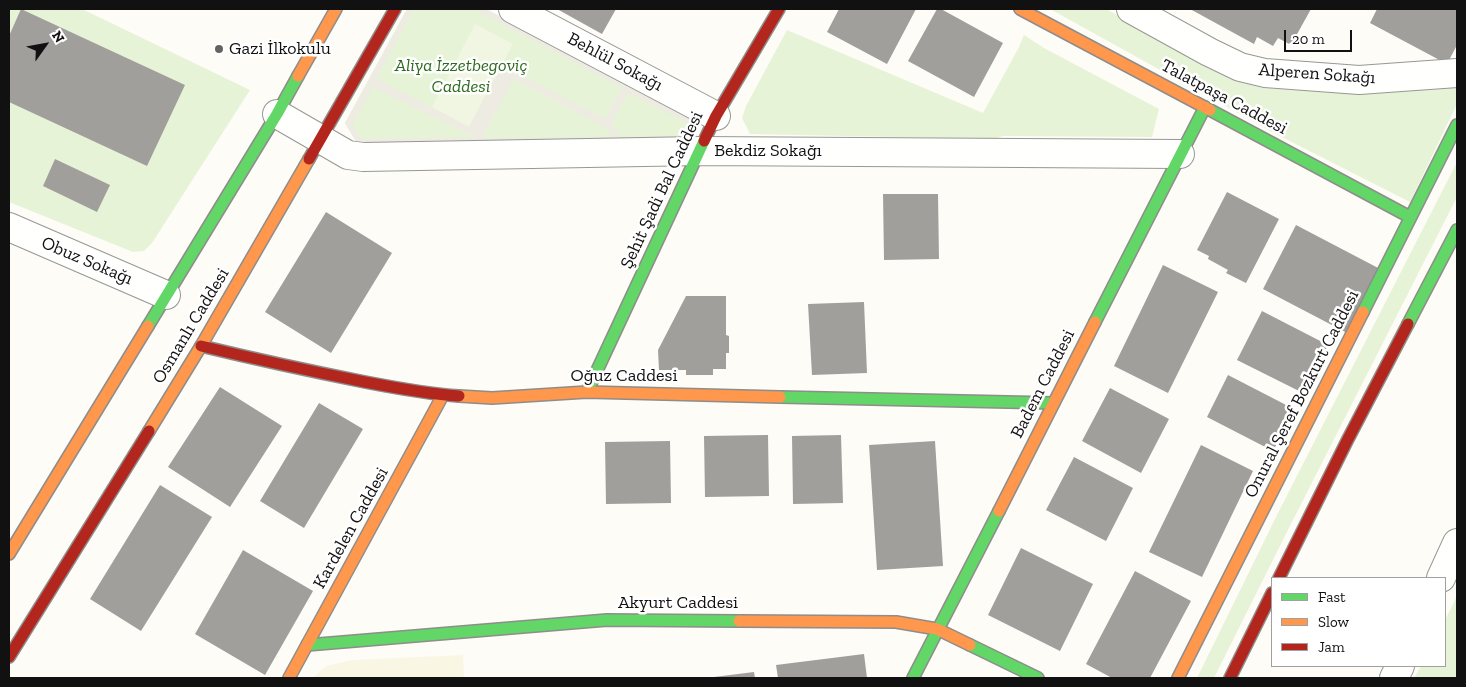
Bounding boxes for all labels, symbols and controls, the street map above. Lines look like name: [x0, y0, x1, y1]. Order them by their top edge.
north arrow: [20, 20, 70, 70]
scale bar: [1286, 20, 1354, 52]
text: N: [48, 28, 68, 46]
street label: Behlül Sokağı: [564, 28, 666, 96]
text: 20 m: [1292, 30, 1325, 48]
place label: Gazi İlkokulu: [229, 38, 331, 60]
marker: Gazi İlkokulu: [213, 43, 225, 55]
park label: Aliya İzzetbegoviç Caddesi: [395, 55, 527, 98]
street label: Talatpaşa Caddesi: [1157, 55, 1291, 139]
street label: Alperen Sokağı: [1258, 59, 1376, 89]
street label: Şehit Şadi Bal Caddesi: [616, 108, 708, 272]
street label: Bekdiz Sokağı: [714, 140, 822, 162]
street label: Obuz Sokağı: [38, 232, 136, 290]
street label: Osmanlı Caddesi: [148, 264, 234, 388]
street label: Onural Şeref Bozkurt Caddesi: [1240, 287, 1364, 501]
street label: Badem Caddesi: [1006, 326, 1080, 442]
street label: Oğuz Caddesi: [571, 365, 677, 387]
street label: Kardelen Caddesi: [309, 464, 393, 592]
legend: [1271, 577, 1446, 667]
text: Fast: [1318, 588, 1346, 606]
street label: Akyurt Caddesi: [618, 592, 738, 614]
text: Slow: [1318, 613, 1349, 631]
text: Jam: [1318, 638, 1345, 656]

